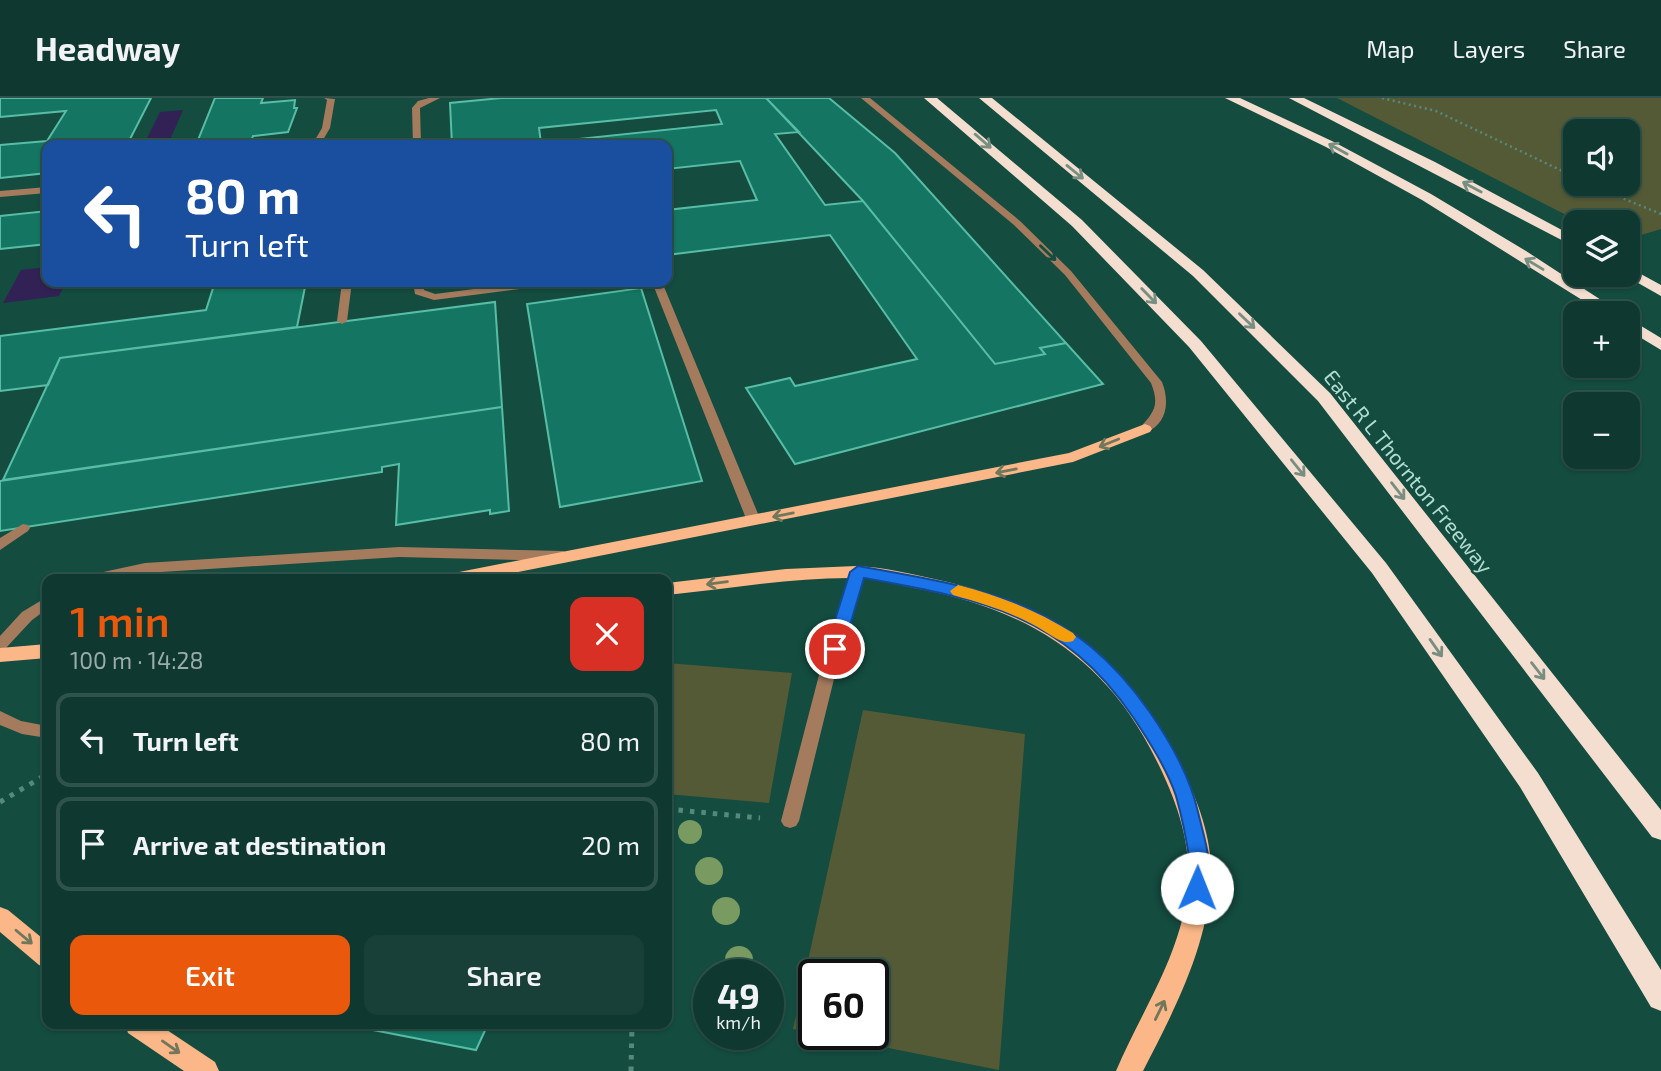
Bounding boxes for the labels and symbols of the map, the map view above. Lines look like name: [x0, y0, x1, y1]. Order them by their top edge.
one-way arrow: [974, 133, 992, 149]
one-way arrow: [1329, 141, 1349, 155]
one-way arrow: [1066, 165, 1084, 180]
one-way arrow: [1462, 180, 1483, 193]
one-way arrow: [1039, 244, 1056, 261]
one-way arrow: [1525, 257, 1545, 271]
one-way arrow: [1140, 288, 1157, 305]
one-way arrow: [1238, 313, 1255, 330]
street label: East R L Thornton Freeway: [1319, 364, 1499, 578]
one-way arrow: [1099, 437, 1120, 450]
one-way arrow: [1290, 459, 1305, 477]
one-way arrow: [995, 464, 1018, 478]
one-way arrow: [1390, 481, 1405, 500]
one-way arrow: [772, 509, 795, 523]
one-way arrow: [706, 577, 729, 590]
pin: [805, 619, 865, 679]
one-way arrow: [1429, 638, 1443, 657]
one-way arrow: [1530, 661, 1545, 679]
position arrow: [1160, 851, 1234, 925]
one-way arrow: [14, 929, 32, 945]
speed limit sign: 60: [798, 959, 889, 1050]
one-way arrow: [1154, 1000, 1168, 1021]
one-way arrow: [161, 1040, 180, 1054]

